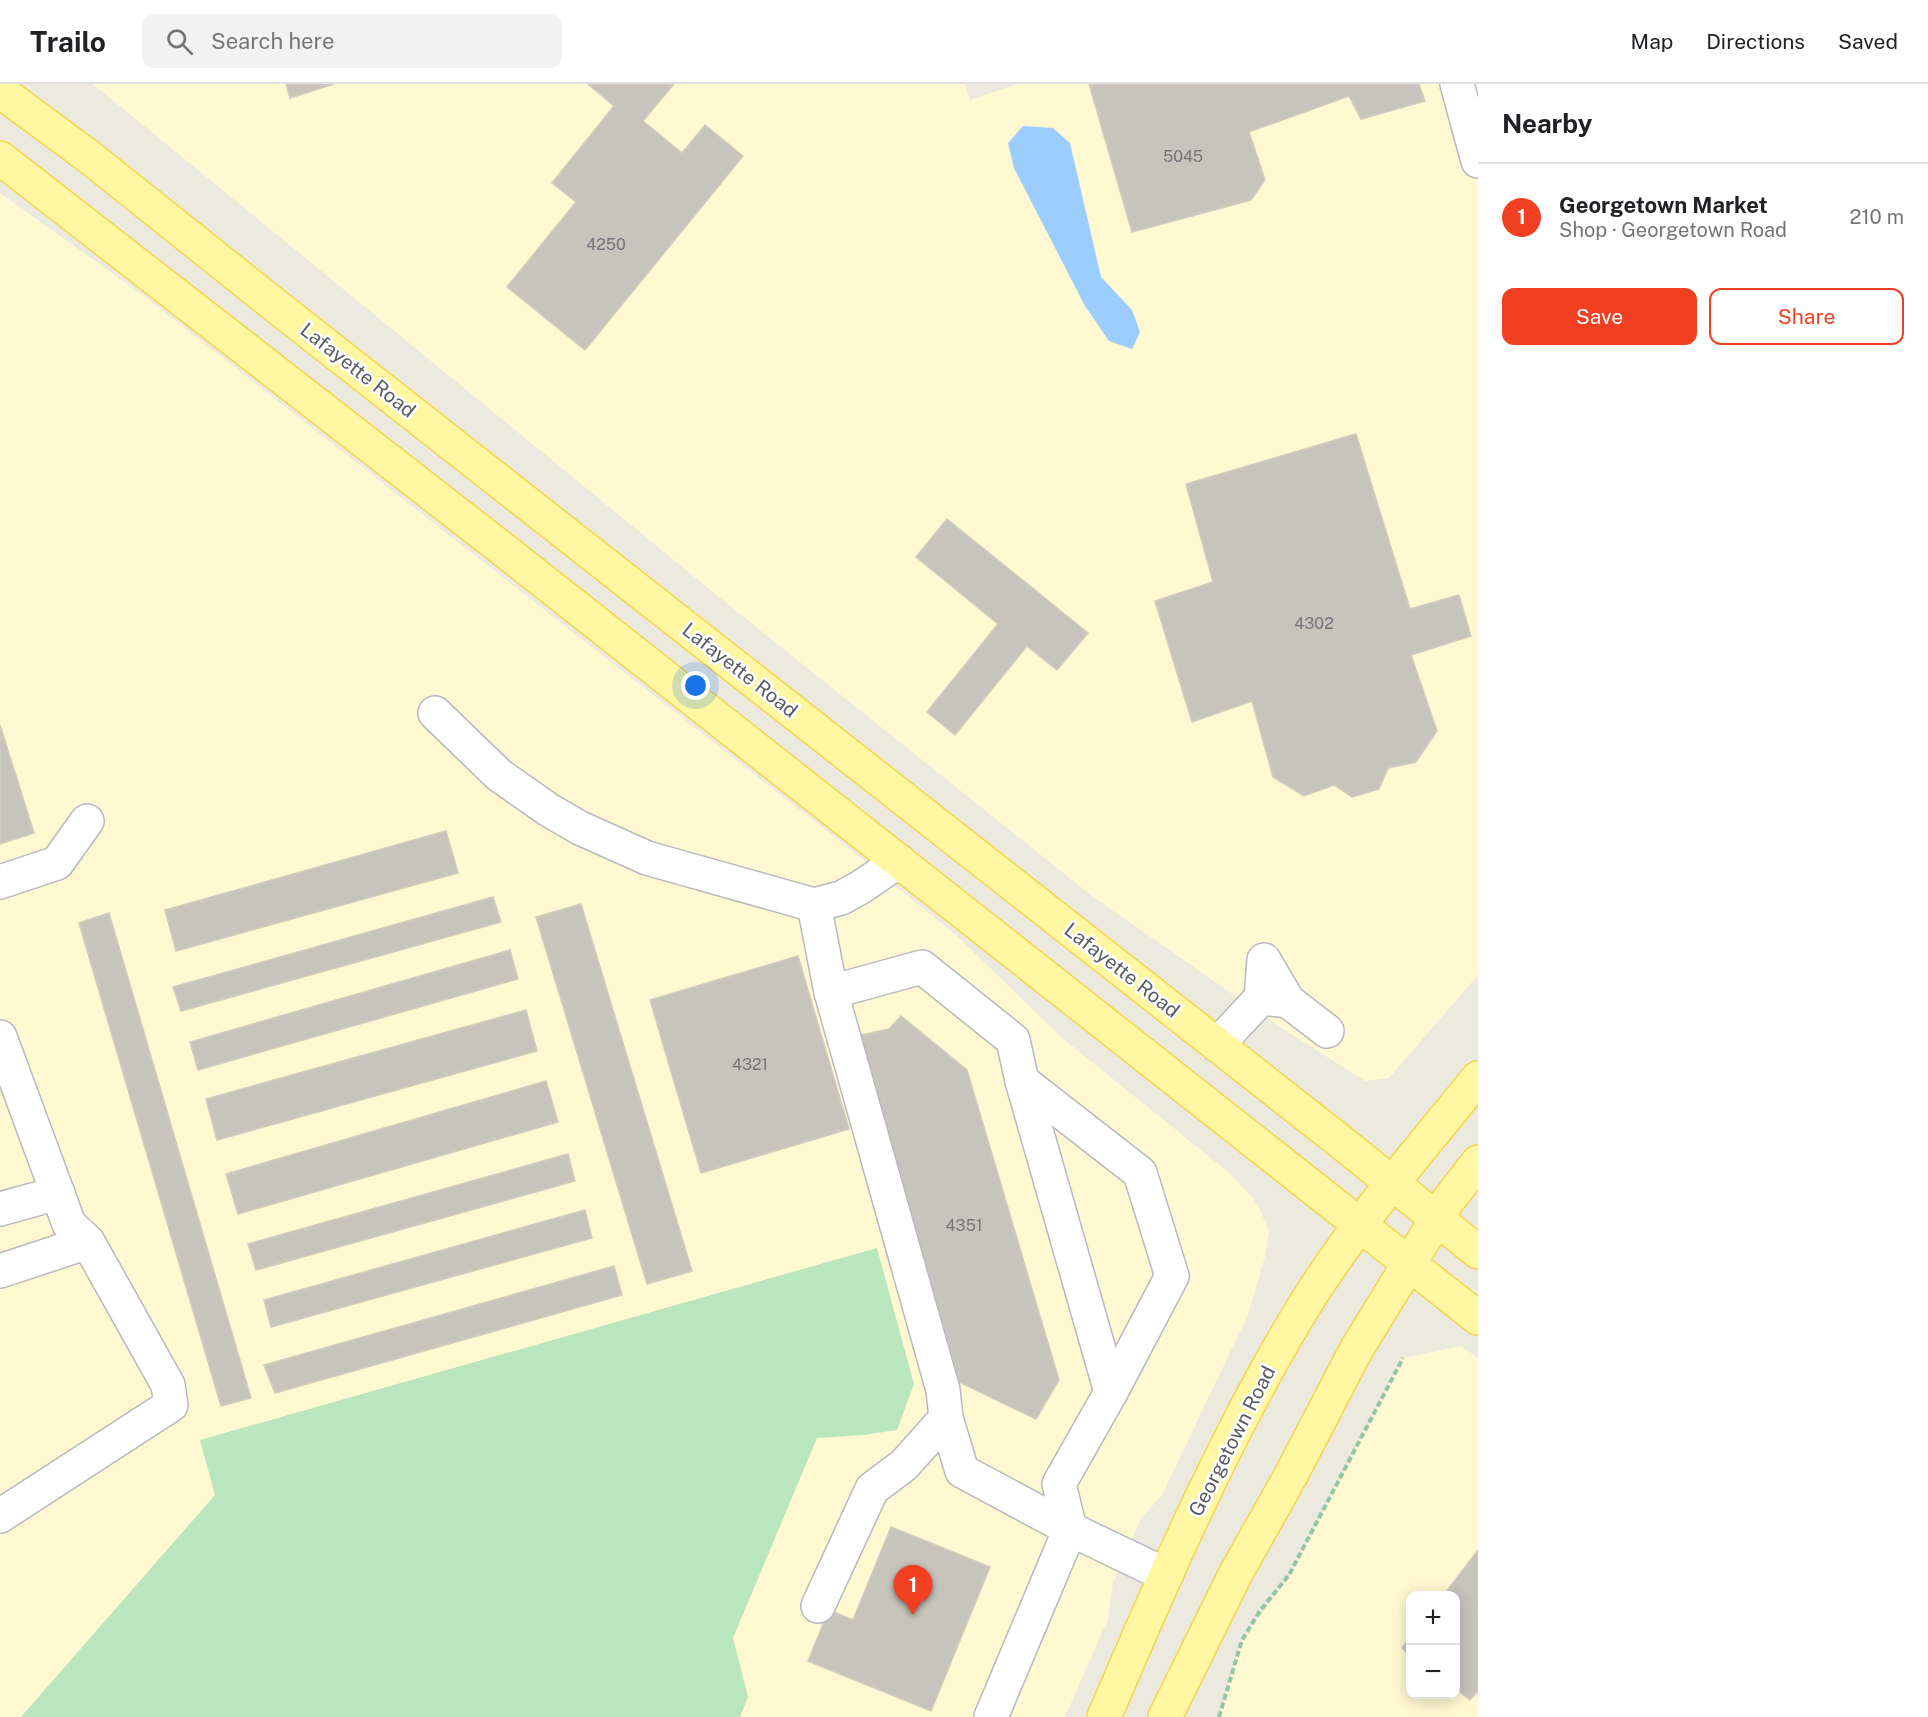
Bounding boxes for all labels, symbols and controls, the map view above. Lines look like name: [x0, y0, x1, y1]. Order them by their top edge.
search box: [142, 14, 562, 68]
text: Trailo: [30, 25, 106, 58]
icon: search: [163, 25, 196, 58]
text: Search here: [211, 28, 334, 54]
text: Map: [1631, 29, 1673, 54]
text: Directions: [1706, 29, 1805, 54]
text: Saved: [1838, 29, 1898, 54]
text: Nearby: [1502, 108, 1592, 139]
house number: 5045: [1163, 147, 1203, 166]
text: Georgetown Market: [1559, 192, 1768, 218]
text: 1: [1517, 205, 1526, 229]
text: 210 m: [1850, 205, 1904, 229]
text: Shop · Georgetown Road: [1559, 218, 1787, 242]
house number: 4250: [586, 235, 626, 254]
button: Save: [1502, 288, 1697, 345]
button: Share: [1709, 288, 1904, 345]
street label: Lafayette Road: [296, 318, 420, 422]
house number: 4302: [1294, 614, 1334, 633]
street label: Lafayette Road: [678, 618, 802, 722]
your location: [681, 671, 710, 700]
street label: Lafayette Road: [1060, 918, 1184, 1022]
house number: 4321: [732, 1055, 768, 1074]
house number: 4351: [946, 1216, 982, 1235]
street label: Georgetown Road: [1184, 1362, 1280, 1520]
pin: 1: [894, 1566, 932, 1615]
map controls: [1406, 1591, 1460, 1699]
button: +: [1406, 1591, 1460, 1645]
button: −: [1406, 1645, 1460, 1699]

